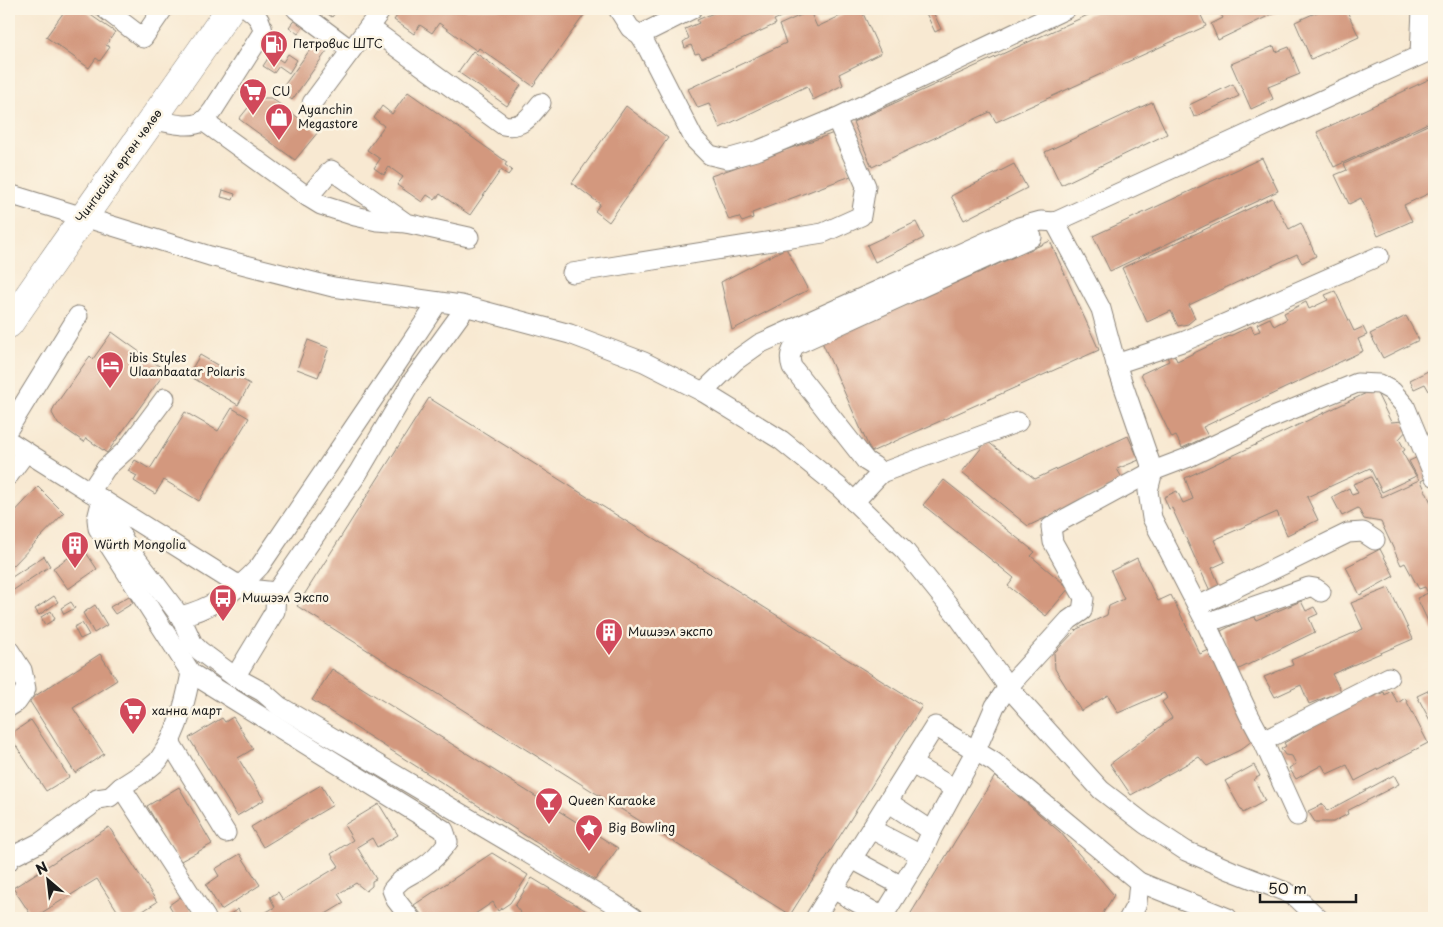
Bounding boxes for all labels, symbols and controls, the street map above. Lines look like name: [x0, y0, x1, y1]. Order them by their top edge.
fuel station icon: Петровис ШТС: [259, 29, 289, 68]
place label: Петровис ШТС: [293, 34, 383, 52]
supermarket icon: CU: [238, 77, 268, 116]
place label: CU: [272, 82, 290, 100]
place label: Ayanchin Megastore: [298, 100, 358, 132]
shop icon: Ayanchin Megastore: [264, 102, 294, 141]
street label: Чингисийн өргөн чөлөө: [71, 105, 166, 226]
place label: ibis Styles Ulaanbaatar Polaris: [129, 348, 245, 380]
hotel icon: ibis Styles Ulaanbaatar Polaris: [95, 350, 125, 389]
building icon: Würth Mongolia: [60, 530, 90, 569]
place label: Würth Mongolia: [94, 535, 187, 553]
bus stop icon: Мишээл Экспо: [208, 583, 238, 622]
place label: Мишээл Экспо: [242, 588, 329, 606]
building icon: Мишээл экспо: [594, 617, 624, 656]
place label: Мишээл экспо: [628, 622, 713, 640]
supermarket icon: ханна март: [118, 696, 148, 735]
place label: ханна март: [152, 701, 222, 719]
bar icon: Queen Karaoke: [534, 786, 564, 825]
place label: Queen Karaoke: [568, 791, 656, 809]
place icon: Big Bowling: [574, 813, 604, 852]
place label: Big Bowling: [608, 818, 675, 836]
north arrow: [22, 854, 72, 904]
text: N: [32, 856, 51, 880]
scale bar: [1260, 872, 1357, 904]
text: 50 m: [1268, 876, 1307, 899]

